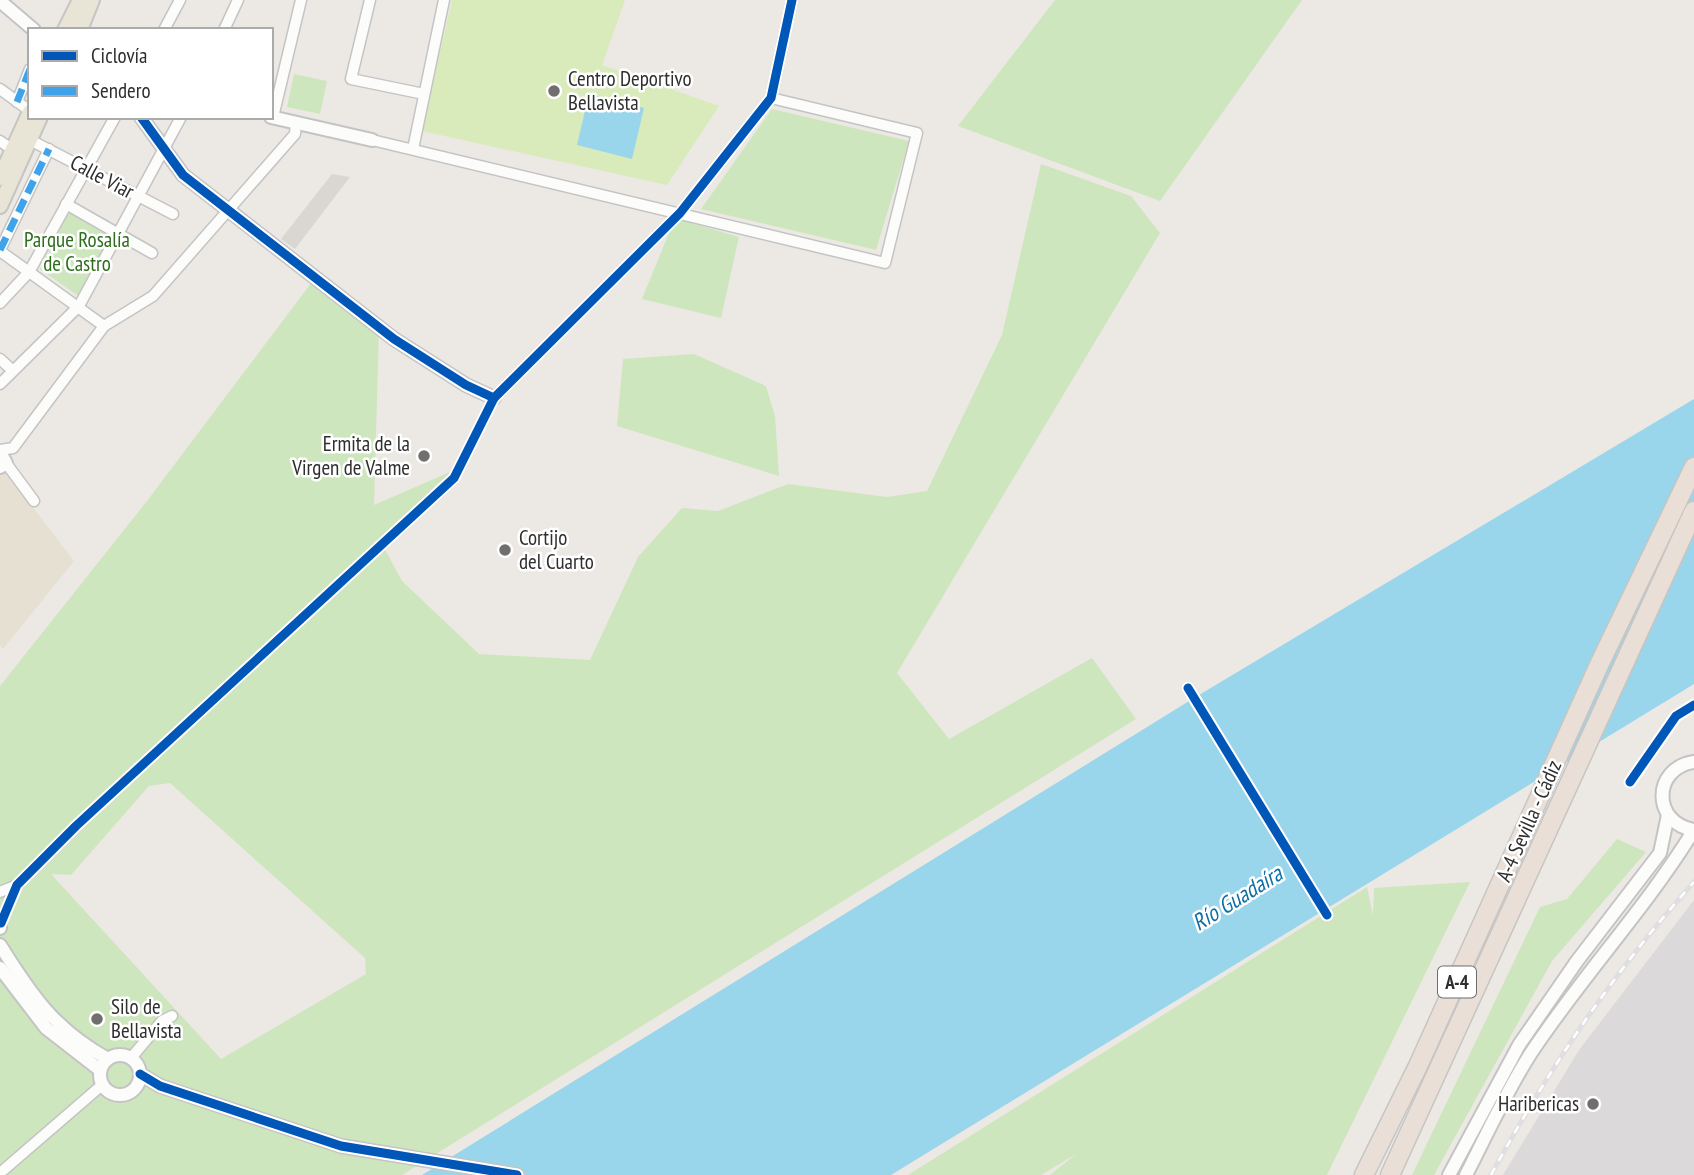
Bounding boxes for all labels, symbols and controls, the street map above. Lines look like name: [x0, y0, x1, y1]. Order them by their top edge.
legend: [28, 28, 273, 119]
text: Ciclovía: [91, 42, 148, 69]
place label: Centro Deportivo Bellavista: [568, 65, 692, 116]
text: Sendero: [91, 77, 150, 104]
marker: Centro Deportivo Bellavista: [546, 83, 562, 99]
street label: Calle Viar: [66, 149, 139, 205]
park label: Parque Rosalía de Castro: [24, 226, 130, 277]
place label: Ermita de la Virgen de Valme: [291, 430, 410, 481]
marker: Ermita de la Virgen de Valme: [416, 448, 432, 464]
place label: Cortijo del Cuarto: [519, 524, 594, 575]
marker: Cortijo del Cuarto: [497, 542, 513, 558]
street label: A-4 Sevilla - Cádiz: [1490, 756, 1567, 886]
water label: Río Guadaíra: [1186, 858, 1289, 937]
road number: A-4: [1438, 966, 1476, 998]
place label: Silo de Bellavista: [111, 993, 182, 1044]
marker: Silo de Bellavista: [89, 1011, 105, 1027]
place label: Haribericas: [1498, 1090, 1579, 1117]
marker: Haribericas: [1585, 1096, 1601, 1112]

